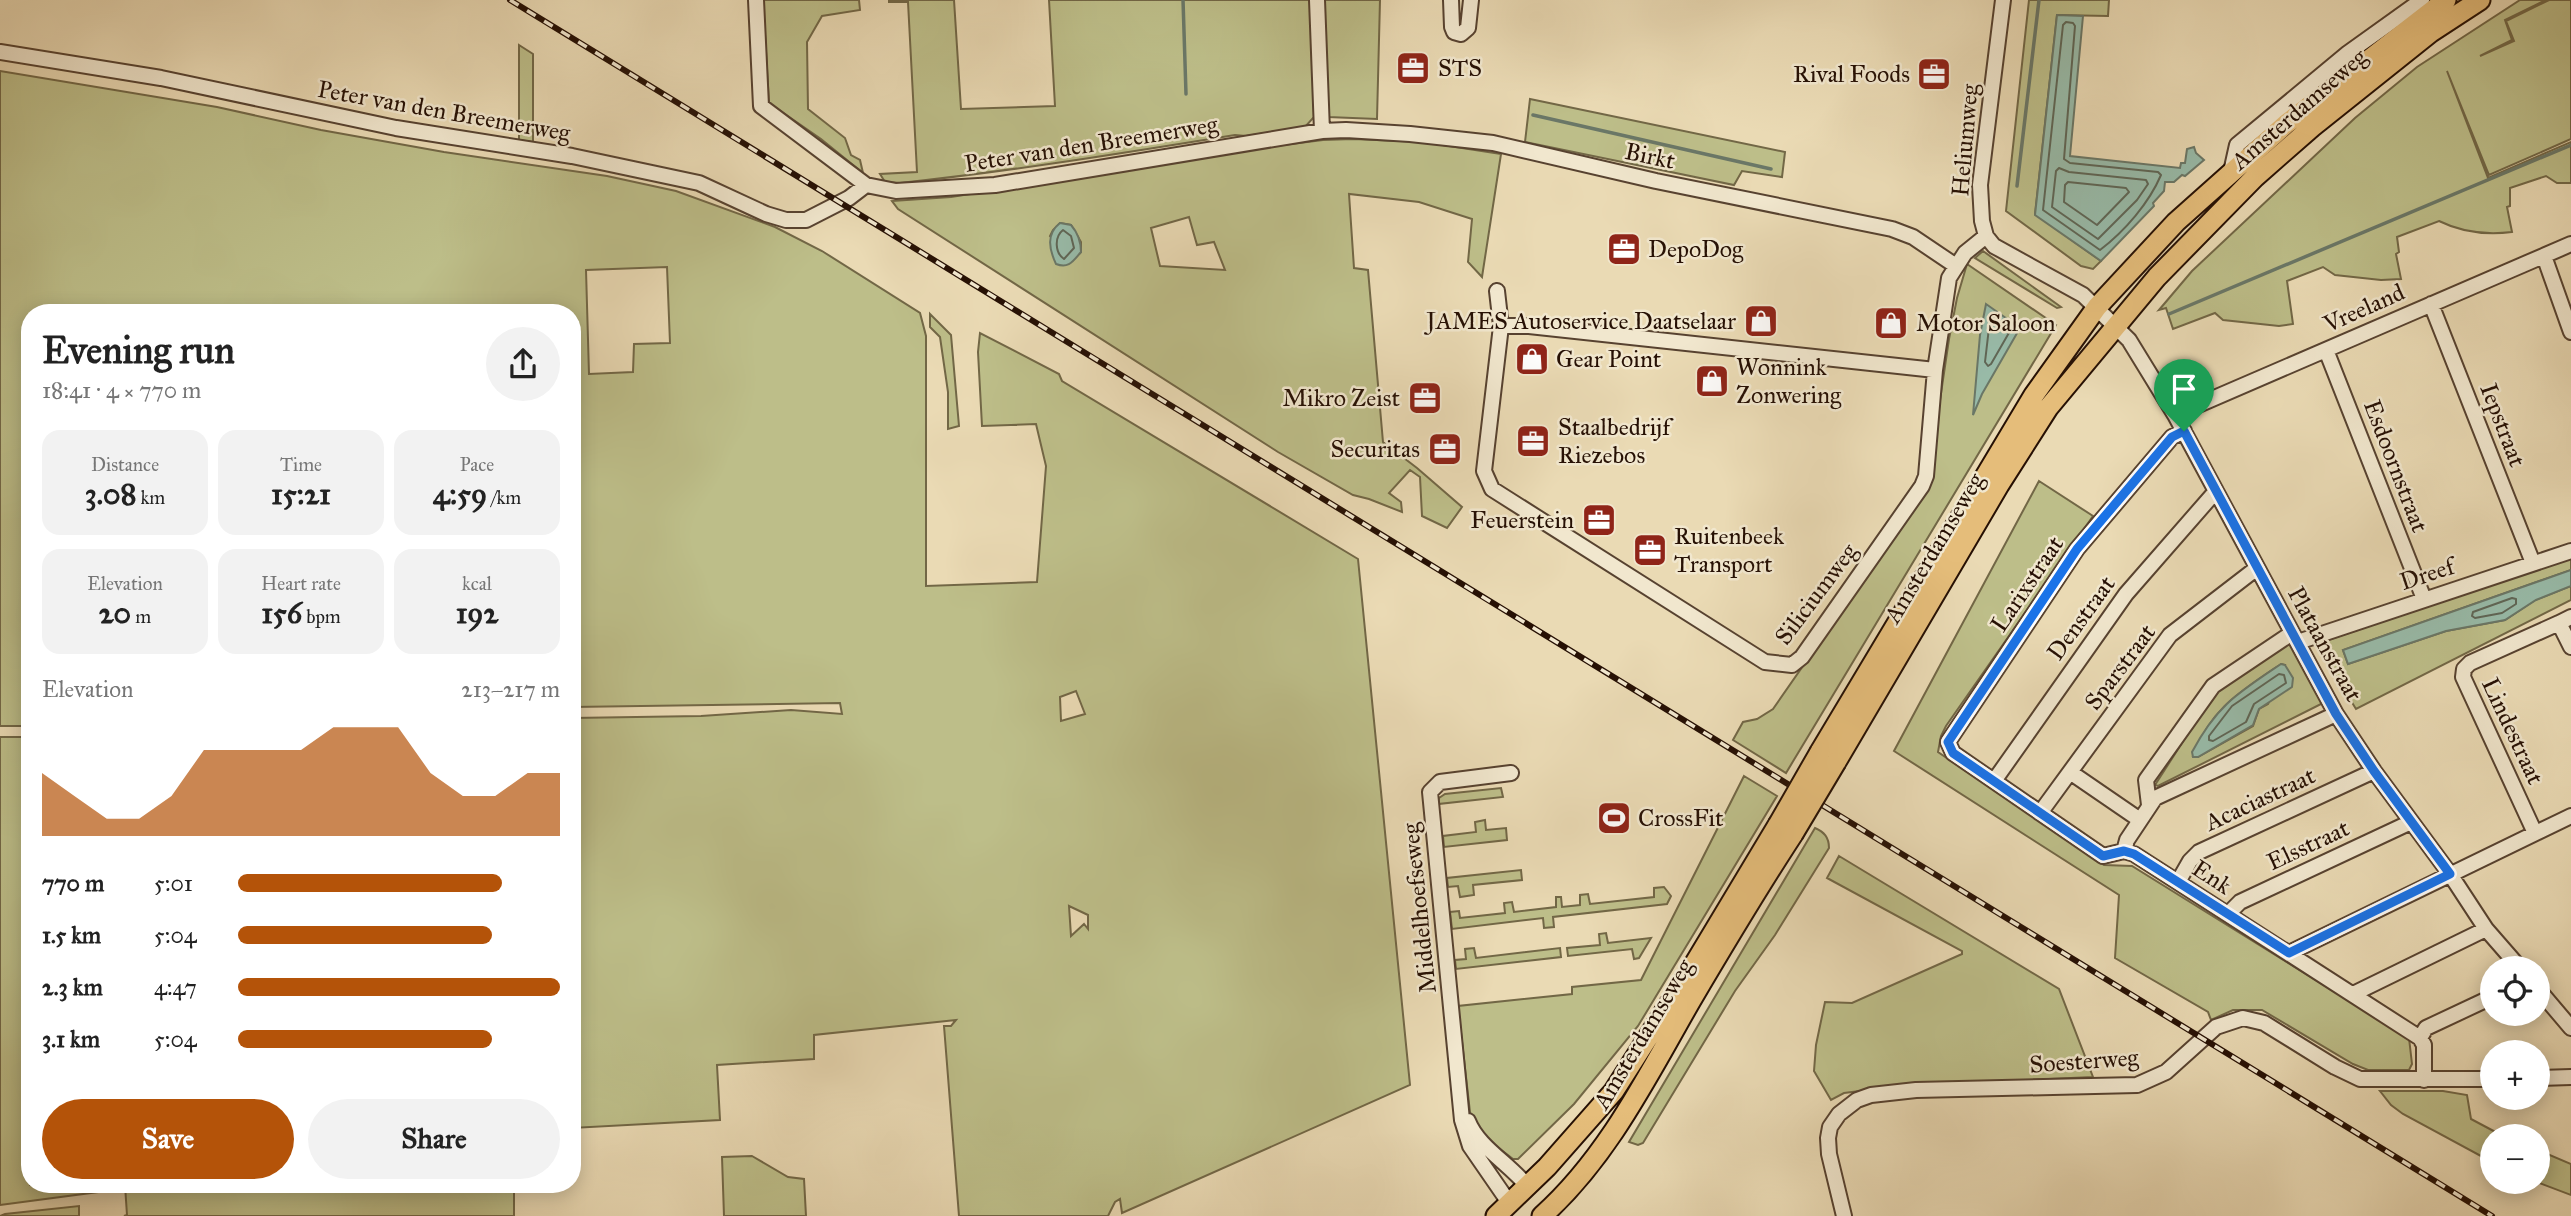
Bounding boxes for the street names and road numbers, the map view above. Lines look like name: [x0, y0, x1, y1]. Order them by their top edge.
street label: Amsterdamseweg: [2224, 41, 2374, 177]
street label: Peter van den Breemerweg: [315, 74, 574, 148]
street label: Heliumweg: [1945, 82, 1985, 198]
street label: Peter van den Breemerweg: [962, 109, 1221, 179]
street label: Birkt: [1622, 136, 1678, 176]
street label: Vreeland: [2318, 277, 2409, 339]
street label: Iepstraat: [2473, 379, 2533, 471]
street label: Esdoornstraat: [2357, 396, 2435, 537]
street label: Amsterdamseweg: [1877, 467, 1991, 630]
street label: Larixstraat: [1984, 530, 2070, 638]
street label: Siliciumweg: [1768, 537, 1864, 651]
street label: Dreef: [2396, 550, 2462, 597]
street label: Denstraat: [2040, 570, 2122, 666]
street label: Plataanstraat: [2281, 581, 2369, 707]
street label: Sparstraat: [2078, 618, 2162, 716]
street label: Lindestraat: [2475, 673, 2551, 790]
street label: Acaciastraat: [2199, 760, 2320, 838]
street label: Elsstraat: [2262, 813, 2354, 877]
street label: Middelhoefseweg: [1395, 821, 1443, 995]
street label: Enk: [2187, 853, 2238, 901]
street label: Amsterdamseweg: [1586, 953, 1700, 1116]
street label: Soesterweg: [2028, 1042, 2140, 1080]

